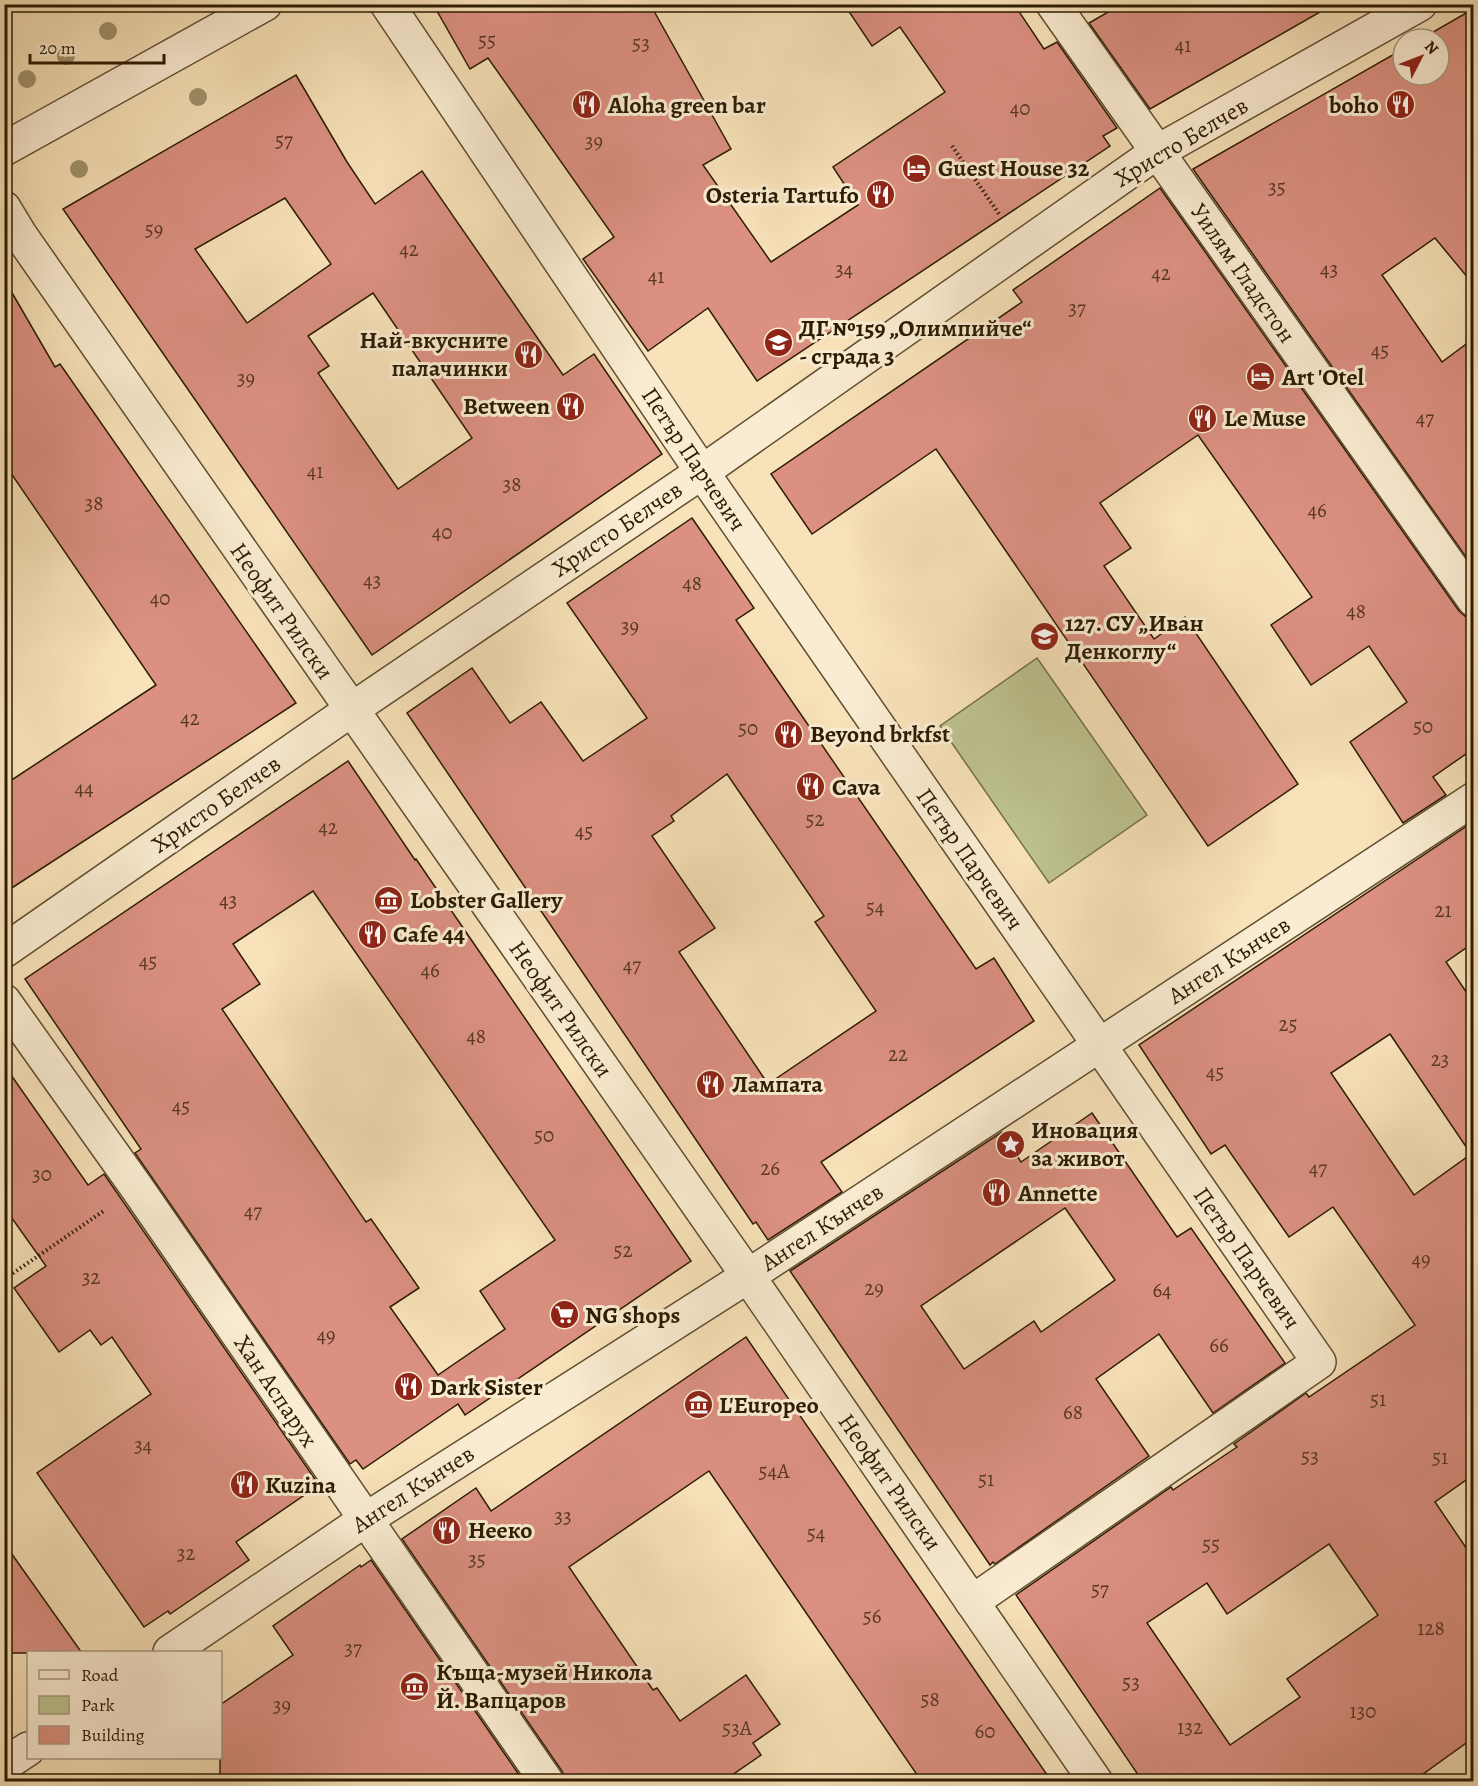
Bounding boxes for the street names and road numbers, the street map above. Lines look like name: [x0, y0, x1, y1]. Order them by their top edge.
street label: Христо Белчев: [1108, 89, 1254, 195]
street label: Уилям Гладстон: [1183, 197, 1303, 349]
street label: Петър Парчевич: [634, 381, 754, 537]
street label: Христо Белчев: [545, 474, 689, 584]
street label: Неофит Рилски: [223, 536, 341, 686]
street label: Христо Белчев: [145, 748, 287, 860]
street label: Петър Парчевич: [909, 781, 1031, 937]
street label: Ангел Кънчев: [1161, 908, 1296, 1012]
street label: Неофит Рилски: [502, 934, 620, 1084]
street label: Ангел Кънчев: [754, 1175, 889, 1279]
street label: Петър Парчевич: [1186, 1180, 1308, 1336]
street label: Хан Аспарух: [227, 1329, 325, 1454]
street label: Неофит Рилски: [831, 1407, 949, 1557]
street label: Ангел Кънчев: [345, 1437, 480, 1541]

